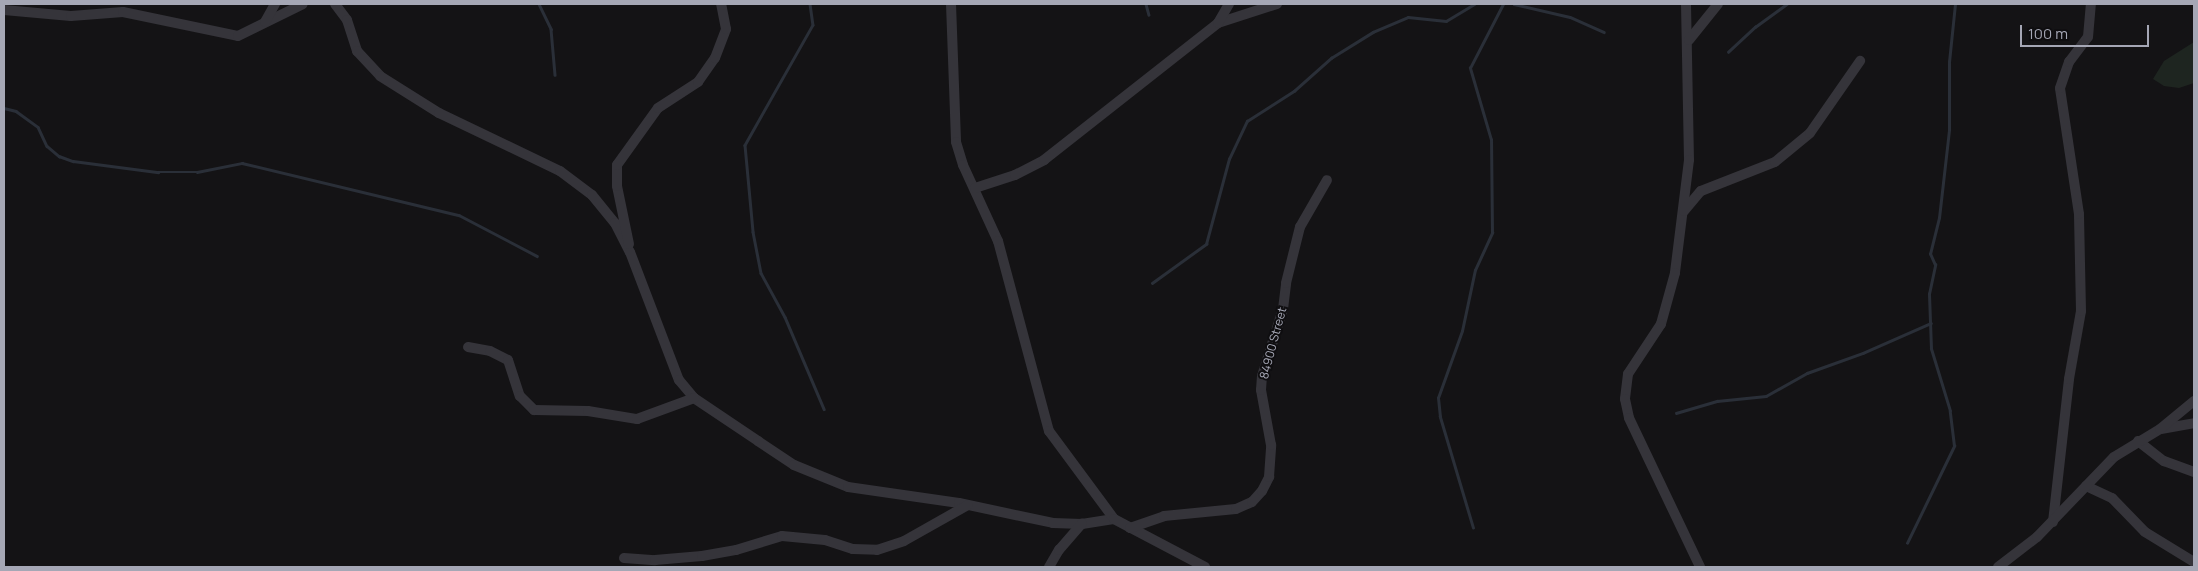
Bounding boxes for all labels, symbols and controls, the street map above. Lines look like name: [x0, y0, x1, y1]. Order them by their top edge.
scale bar: [2023, 15, 2152, 47]
text: 100 m: [2028, 23, 2068, 44]
street label: 84900 Street: [1257, 306, 1289, 380]

